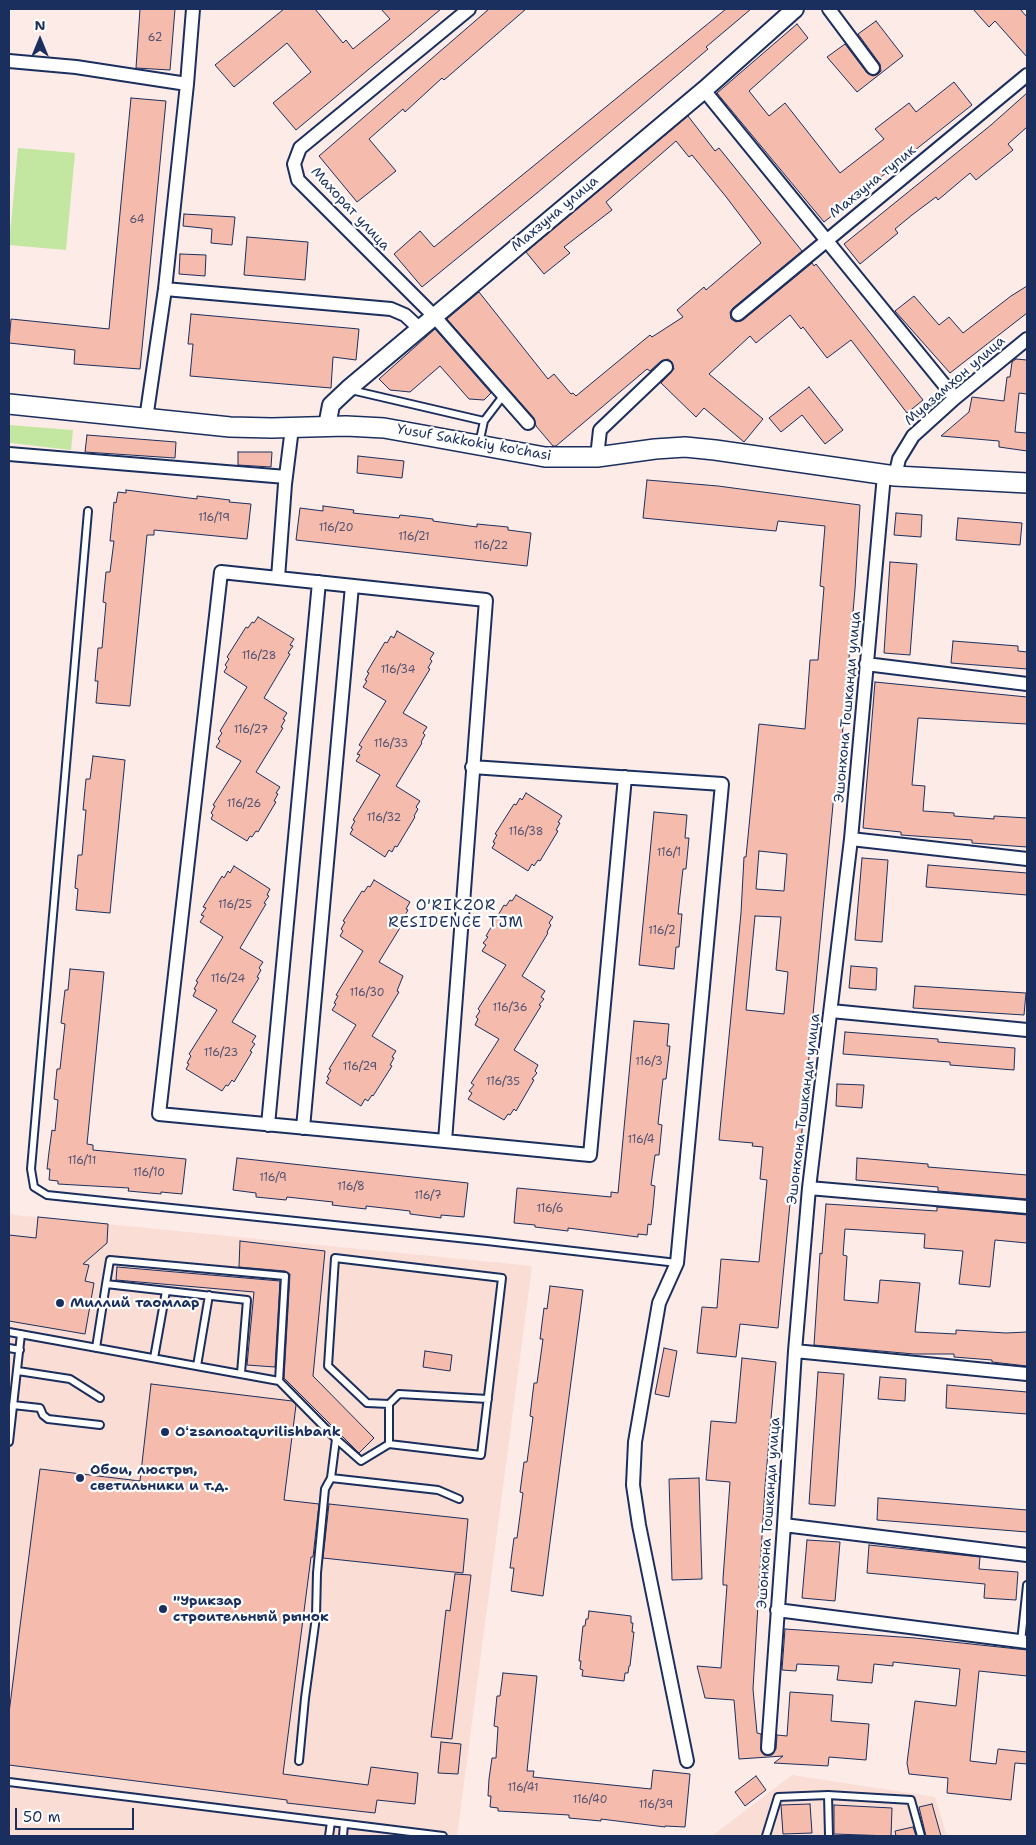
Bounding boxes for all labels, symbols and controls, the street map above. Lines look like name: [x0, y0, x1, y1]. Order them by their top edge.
north arrow: [15, 15, 65, 65]
text: N: [34, 16, 46, 34]
house number: 62: [148, 31, 162, 45]
street label: Махзуна тупик: [826, 142, 920, 222]
street label: Махорат улица: [307, 164, 393, 254]
street label: Махзуна улица: [508, 173, 602, 255]
house number: 64: [129, 213, 145, 227]
street label: Муазамхон улица: [901, 333, 1009, 429]
street label: Yusuf Sakkokiy ko'chasi: [395, 421, 553, 465]
house number: 116/19: [198, 511, 230, 525]
house number: 116/20: [319, 521, 353, 535]
house number: 116/21: [398, 530, 430, 544]
house number: 116/22: [474, 539, 508, 553]
street label: Эшонхона Тошканди улица: [831, 611, 865, 803]
house number: 116/28: [242, 649, 276, 663]
house number: 116/34: [381, 663, 415, 677]
house number: 116/27: [234, 723, 268, 737]
house number: 116/33: [374, 737, 408, 751]
house number: 116/26: [227, 797, 261, 811]
house number: 116/32: [367, 811, 401, 825]
house number: 116/38: [509, 825, 543, 839]
house number: 116/1: [657, 846, 681, 860]
district label: O'RIKZOR RESIDENCE TJM: [387, 897, 525, 932]
house number: 116/25: [218, 898, 252, 912]
house number: 116/2: [648, 924, 676, 938]
house number: 116/24: [211, 972, 245, 986]
house number: 116/30: [350, 986, 384, 1000]
house number: 116/36: [493, 1001, 527, 1015]
street label: Эшонхона Тошканди улица: [784, 1013, 824, 1205]
house number: 116/23: [204, 1046, 238, 1060]
house number: 116/3: [635, 1055, 663, 1069]
house number: 116/29: [343, 1060, 377, 1074]
house number: 116/35: [486, 1075, 520, 1089]
house number: 116/4: [627, 1133, 655, 1147]
house number: 116/11: [68, 1154, 96, 1168]
house number: 116/10: [133, 1166, 165, 1180]
house number: 116/9: [259, 1171, 287, 1185]
house number: 116/8: [337, 1180, 365, 1194]
house number: 116/7: [414, 1189, 442, 1203]
house number: 116/6: [536, 1202, 564, 1216]
place label: Миллий таомлар: [70, 1295, 199, 1311]
marker: Миллий таомлар: [54, 1297, 66, 1309]
street label: Эшонхона Тошканди улица: [754, 1417, 784, 1609]
place label: Oʻzsanoatqurilishbank: [175, 1424, 341, 1440]
marker: Oʻzsanoatqurilishbank: [159, 1426, 171, 1438]
place label: Обои, люстры, светильники и т.д.: [90, 1462, 229, 1494]
marker: Обои, люстры, светильники и т.д.: [74, 1472, 86, 1484]
place label: "Урикзар строительный рынок: [173, 1593, 329, 1625]
marker: "Урикзар строительный рынок: [157, 1603, 169, 1615]
house number: 116/41: [507, 1781, 539, 1795]
house number: 116/40: [573, 1793, 607, 1807]
scale bar: [18, 1798, 136, 1830]
house number: 116/39: [639, 1798, 673, 1812]
text: 50 m: [23, 1807, 61, 1827]

